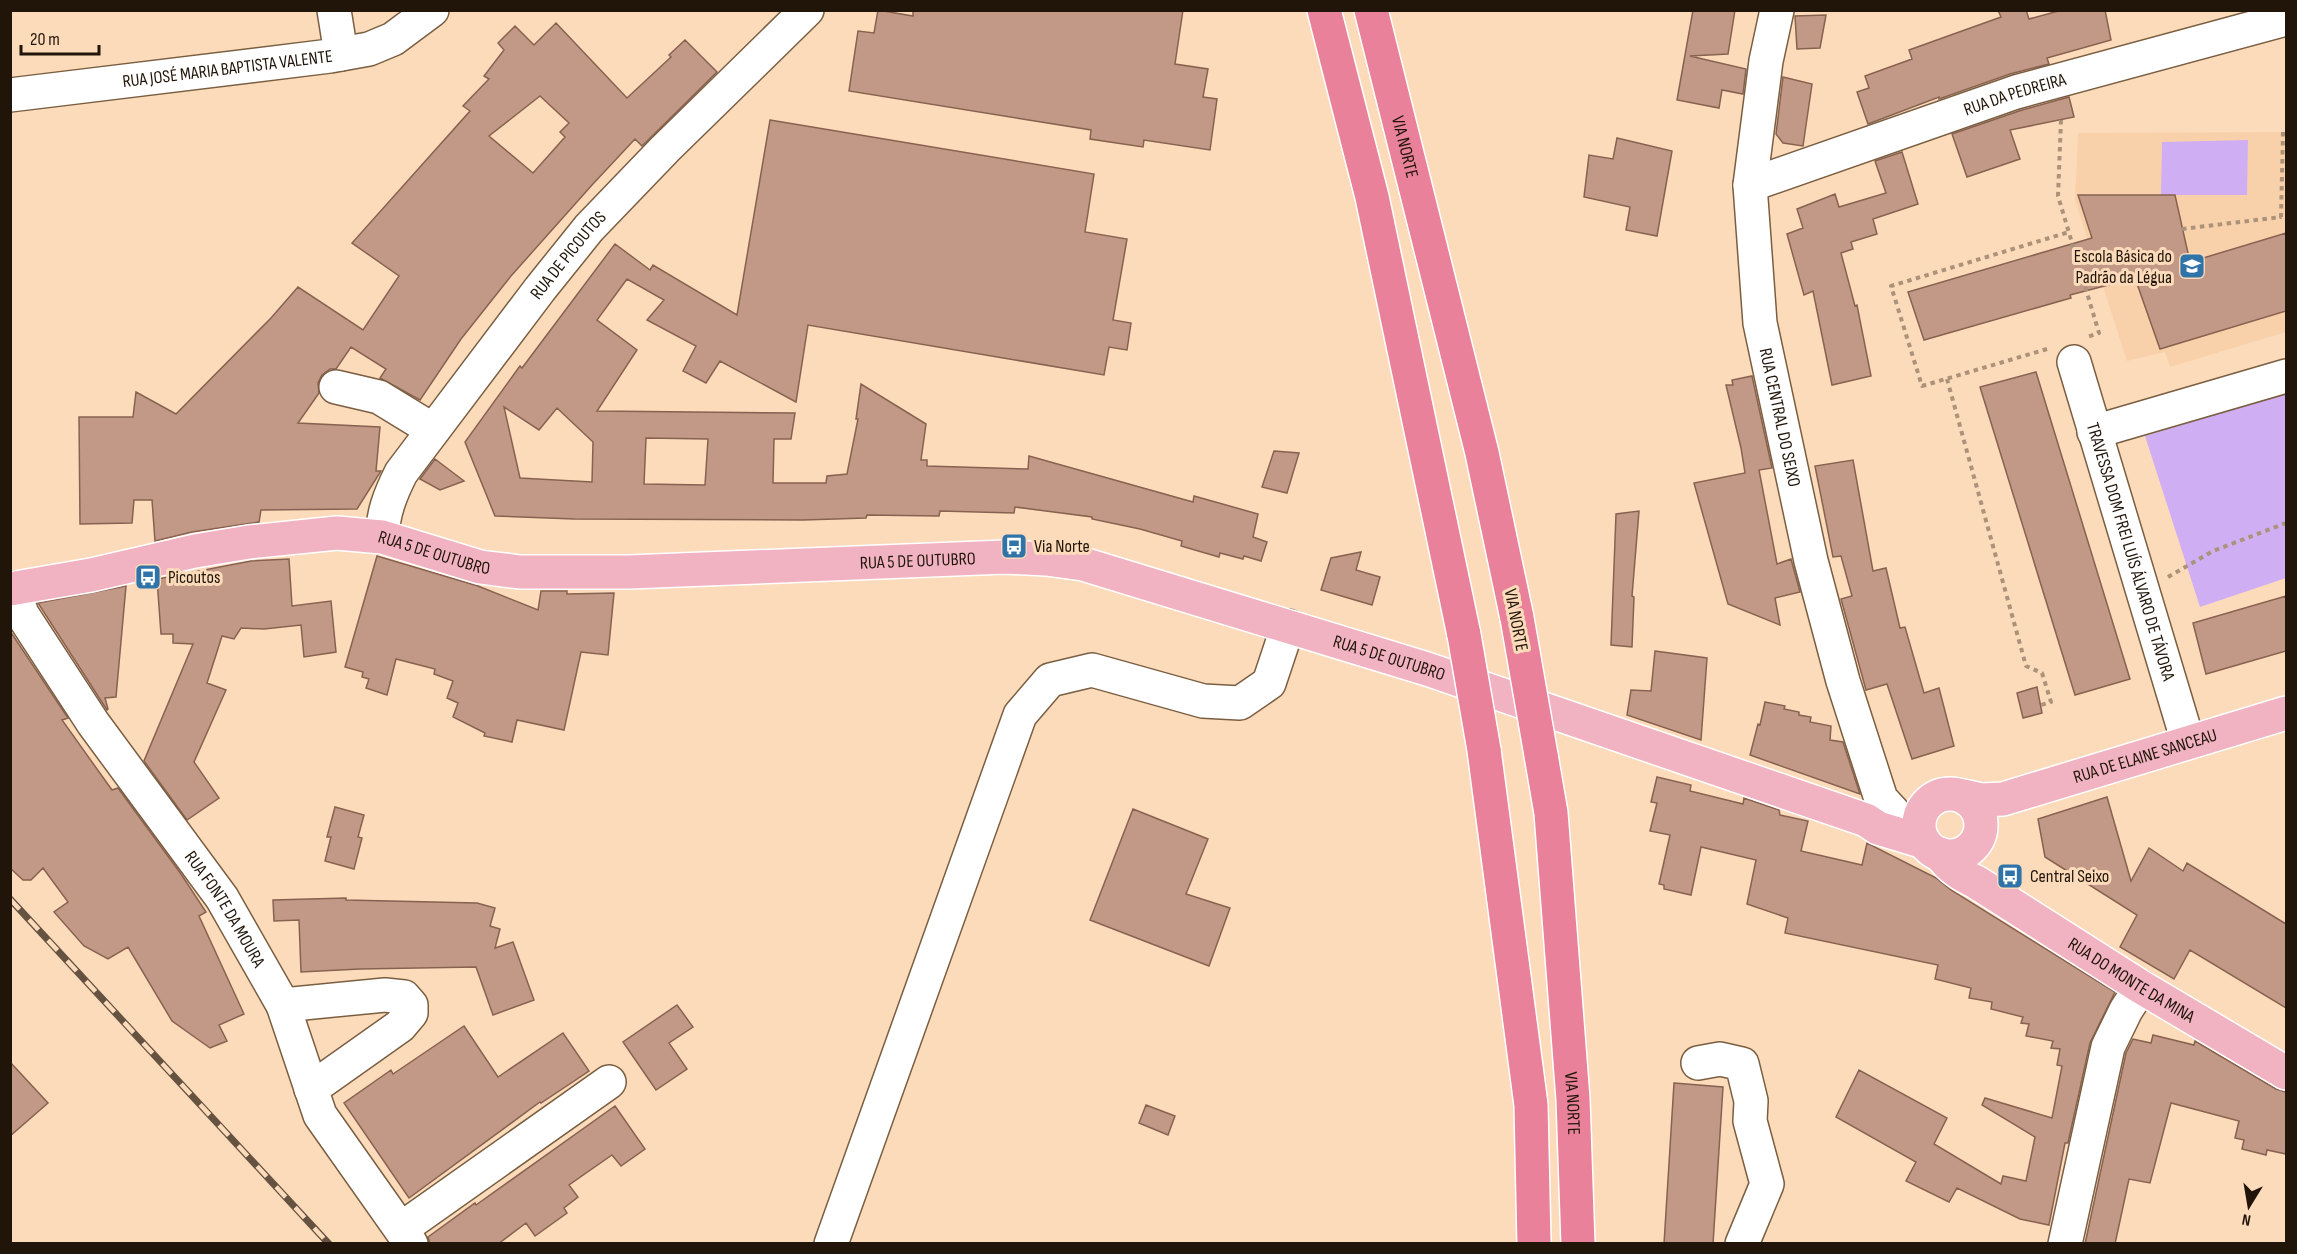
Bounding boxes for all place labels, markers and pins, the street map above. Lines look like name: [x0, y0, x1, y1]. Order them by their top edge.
place label: Escola Básica do Padrão da Légua: [2074, 246, 2172, 288]
school or university icon: Escola Básica do Padrão da Légua: [2177, 251, 2207, 281]
bus stop icon: Via Norte: [999, 531, 1029, 561]
place label: Via Norte: [1034, 536, 1090, 557]
bus stop icon: Picoutos: [133, 562, 163, 592]
place label: Picoutos: [168, 567, 220, 588]
bus stop icon: Central Seixo: [1995, 861, 2025, 891]
place label: Central Seixo: [2030, 866, 2109, 887]

